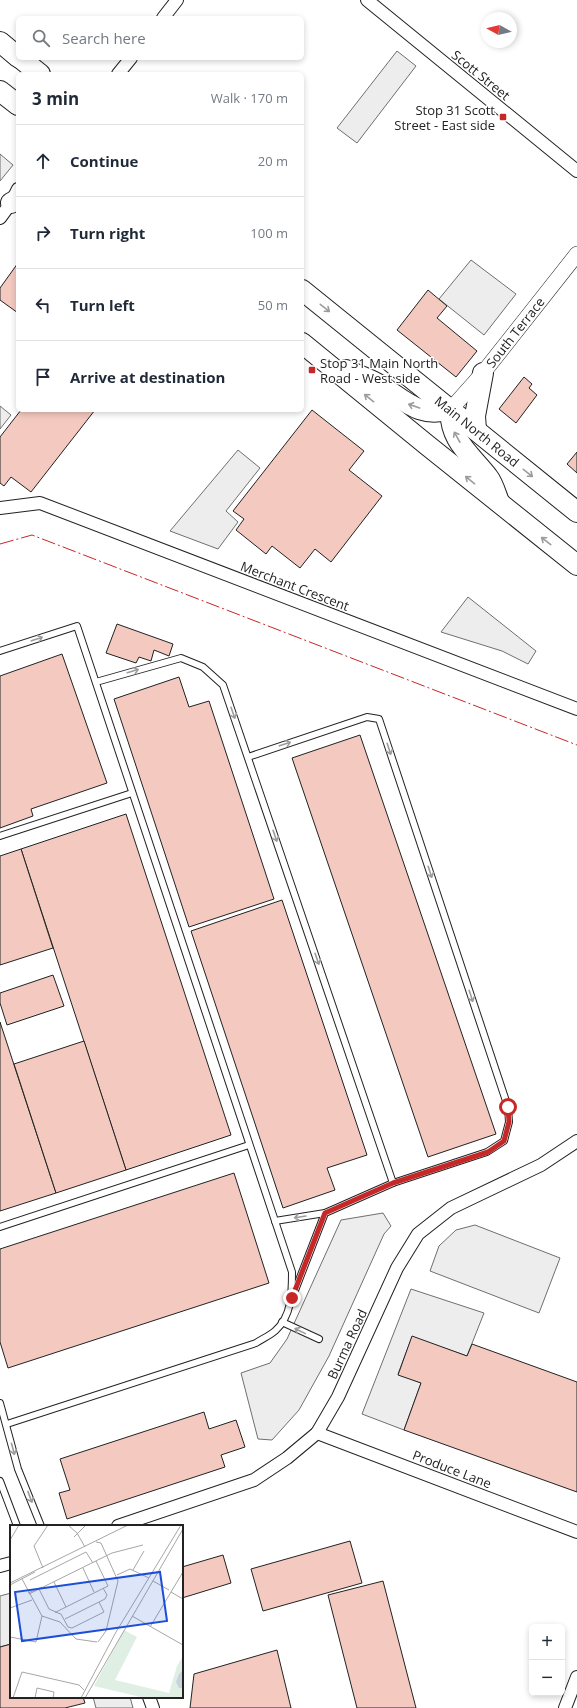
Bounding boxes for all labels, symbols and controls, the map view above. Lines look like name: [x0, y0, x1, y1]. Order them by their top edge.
north arrow: [481, 12, 517, 48]
search box: [16, 16, 304, 60]
icon: search: [30, 27, 52, 49]
text: Search here: [62, 28, 146, 48]
street label: Scott Street: [448, 46, 514, 104]
text: 3 min: [32, 87, 79, 110]
text: Walk · 170 m: [211, 89, 288, 107]
place label: Stop 31 Scott Street - East side: [394, 101, 495, 134]
marker: Stop 31 Scott Street - East side: [498, 112, 508, 122]
icon: ahead: [32, 150, 54, 172]
text: Continue: [70, 151, 138, 171]
text: 20 m: [258, 152, 288, 170]
icon: right: [32, 222, 54, 244]
text: Turn right: [70, 223, 145, 243]
text: 100 m: [250, 224, 288, 242]
street label: South Terrace: [482, 293, 549, 371]
icon: left: [32, 294, 54, 316]
text: Turn left: [70, 295, 135, 315]
text: 50 m: [258, 296, 288, 314]
one-way arrow: [319, 304, 330, 312]
place label: Stop 31 Main North Road - West side: [320, 354, 438, 387]
marker: Stop 31 Main North Road - West side: [307, 365, 317, 375]
icon: arrive: [32, 366, 54, 388]
text: Arrive at destination: [70, 367, 225, 387]
street label: Main North Road: [431, 392, 523, 471]
one-way arrow: [363, 393, 374, 402]
one-way arrow: [408, 402, 420, 410]
one-way arrow: [452, 431, 460, 443]
one-way arrow: [522, 469, 533, 477]
one-way arrow: [464, 475, 475, 484]
one-way arrow: [541, 536, 552, 545]
street label: Merchant Crescent: [238, 557, 352, 615]
one-way arrow: [30, 635, 43, 642]
one-way arrow: [127, 667, 140, 674]
one-way arrow: [230, 706, 237, 719]
one-way arrow: [279, 740, 292, 747]
one-way arrow: [386, 742, 393, 755]
one-way arrow: [272, 829, 280, 841]
one-way arrow: [427, 866, 434, 879]
one-way arrow: [314, 952, 321, 965]
one-way arrow: [467, 989, 475, 1001]
route start: [499, 1098, 517, 1116]
one-way arrow: [294, 1213, 307, 1221]
route end: [283, 1289, 301, 1307]
street label: Burma Road: [323, 1306, 371, 1382]
one-way arrow: [295, 1327, 307, 1334]
one-way arrow: [10, 1442, 18, 1455]
street label: Produce Lane: [410, 1446, 494, 1492]
one-way arrow: [26, 1491, 34, 1503]
inset map: [10, 1525, 183, 1698]
map controls: [529, 1624, 565, 1696]
button: +: [529, 1624, 565, 1660]
button: −: [529, 1660, 565, 1696]

